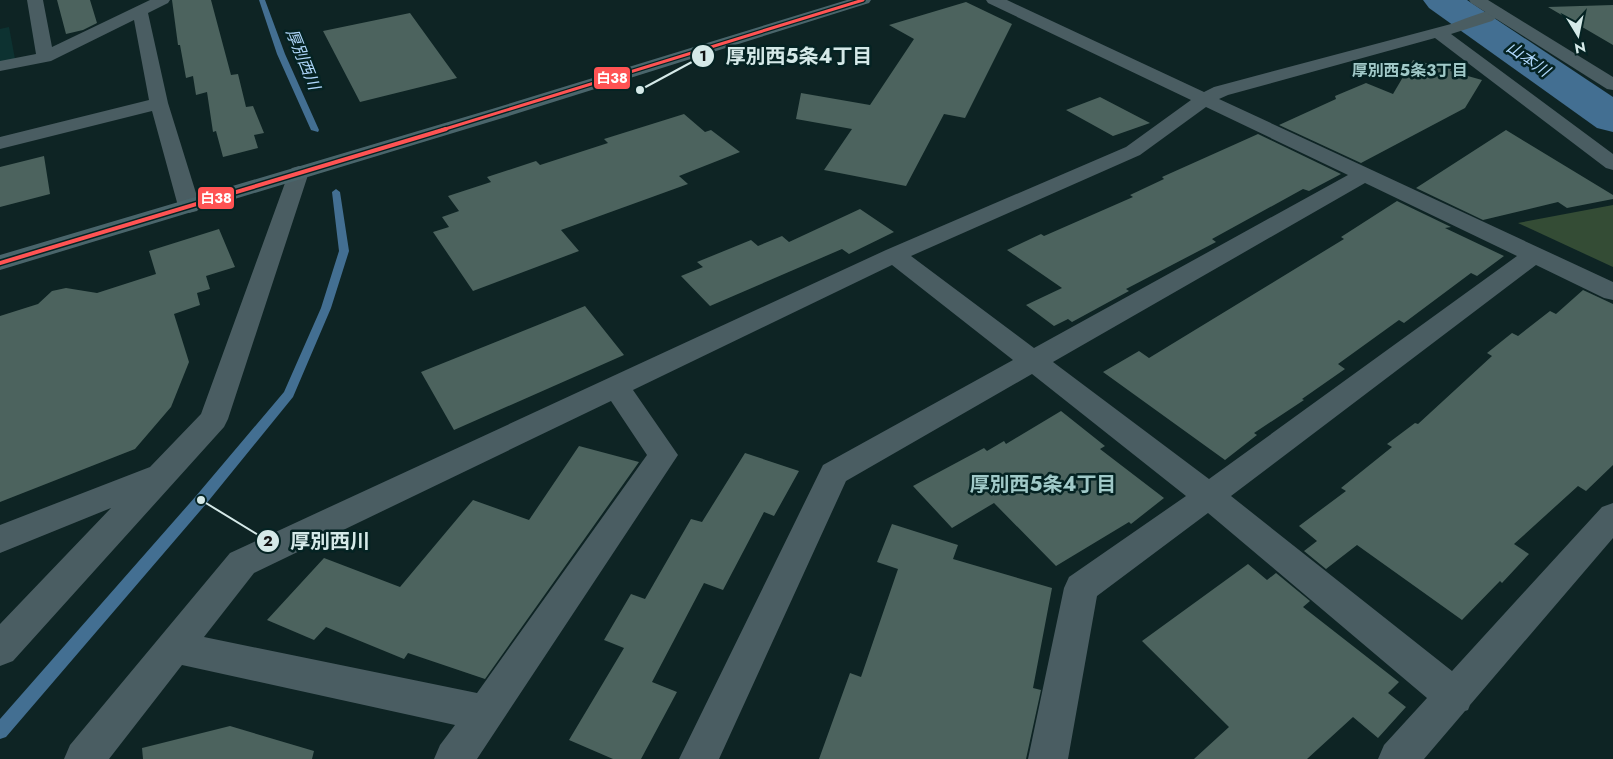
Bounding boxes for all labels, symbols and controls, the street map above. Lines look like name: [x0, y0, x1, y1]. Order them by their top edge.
north arrow: [1553, 10, 1603, 60]
water label: 厚別西川: [280, 25, 326, 95]
water label: 山本川: [1502, 36, 1556, 83]
text: N: [1573, 37, 1587, 59]
callout: 厚別西5条4丁目: [691, 38, 883, 73]
text: 厚別西5条4丁目: [726, 42, 872, 71]
text: 1: [699, 45, 707, 67]
district label: 厚別西5条3丁目: [1352, 59, 1468, 82]
line badge: 白38: [593, 66, 631, 90]
text: 白38: [596, 68, 628, 88]
line badge: 白38: [197, 186, 235, 210]
text: 白38: [200, 188, 232, 208]
district label: 厚別西5条4丁目: [970, 470, 1116, 499]
callout: 厚別西川: [255, 524, 380, 559]
text: 厚別西川: [290, 527, 370, 556]
text: 2: [263, 530, 273, 552]

